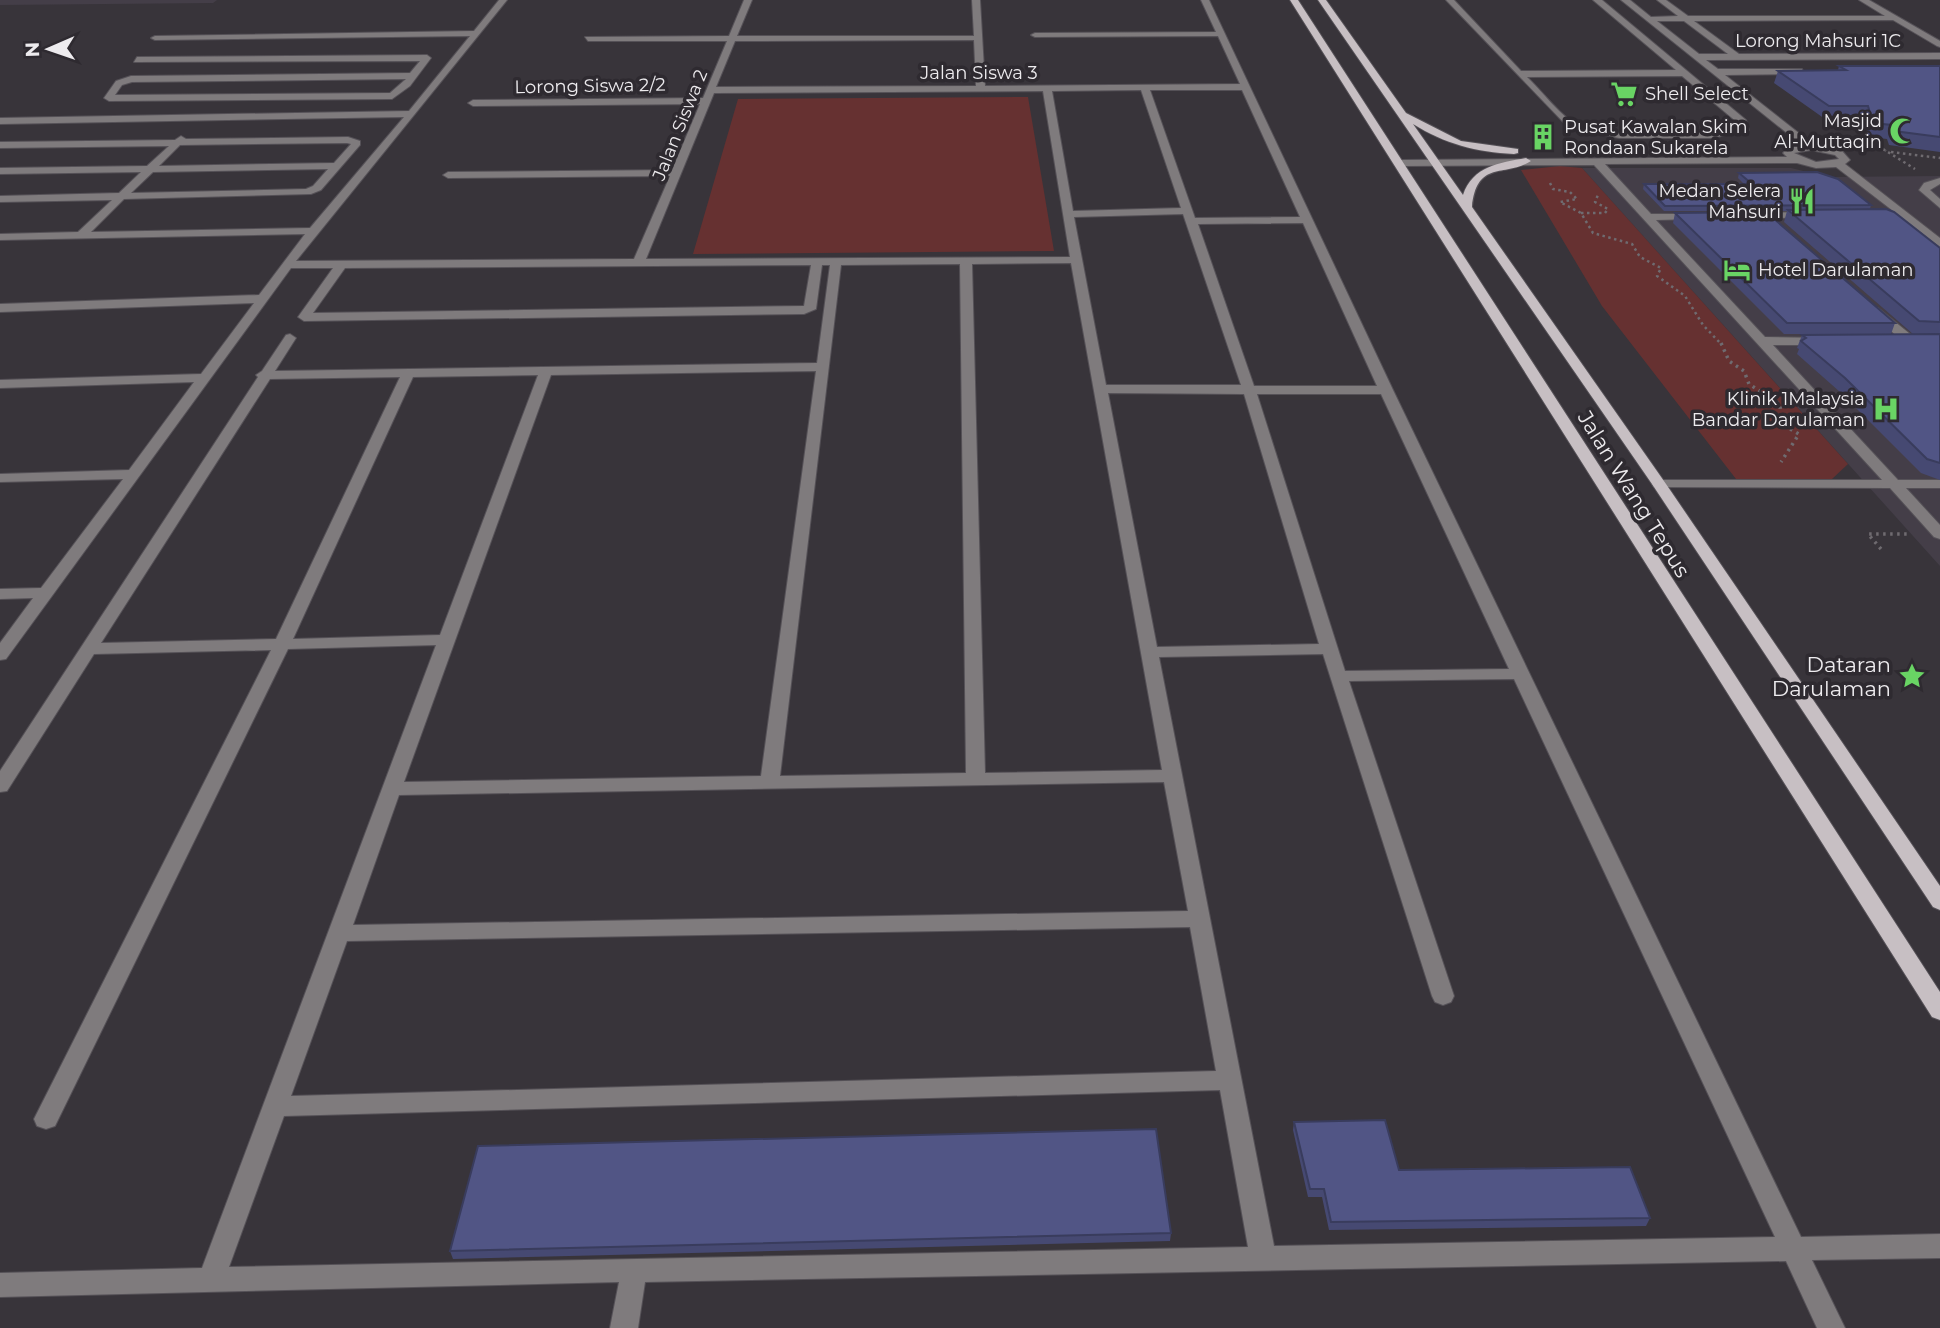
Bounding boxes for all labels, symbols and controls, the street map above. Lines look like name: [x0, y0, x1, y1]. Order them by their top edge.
north arrow: [14, 14, 84, 84]
street label: Lorong Mahsuri 1C: [1735, 30, 1901, 52]
text: N: [21, 41, 44, 58]
street label: Jalan Siswa 3: [919, 62, 1038, 84]
street label: Jalan Siswa 2: [647, 66, 712, 185]
street label: Lorong Siswa 2/2: [514, 74, 666, 98]
supermarket icon: Shell Select: [1609, 79, 1639, 109]
place label: Shell Select: [1645, 83, 1749, 105]
place label: Masjid Al-Muttaqin: [1774, 110, 1882, 153]
place label: Pusat Kawalan Skim Rondaan Sukarela: [1564, 116, 1748, 159]
mosque icon: Masjid Al-Muttaqin: [1888, 116, 1918, 146]
building icon: Pusat Kawalan Skim Rondaan Sukarela: [1528, 122, 1558, 152]
place label: Medan Selera Mahsuri: [1658, 180, 1781, 223]
restaurant icon: Medan Selera Mahsuri: [1787, 186, 1817, 216]
hotel icon: Hotel Darulaman: [1722, 255, 1752, 285]
place label: Hotel Darulaman: [1758, 259, 1913, 281]
place label: Klinik 1Malaysia Bandar Darulaman: [1692, 388, 1865, 431]
hospital icon: Klinik 1Malaysia Bandar Darulaman: [1871, 394, 1901, 424]
street label: Jalan Wang Tepus: [1572, 405, 1695, 582]
place label: Dataran Darulaman: [1772, 652, 1891, 701]
place icon: Dataran Darulaman: [1897, 661, 1927, 691]

